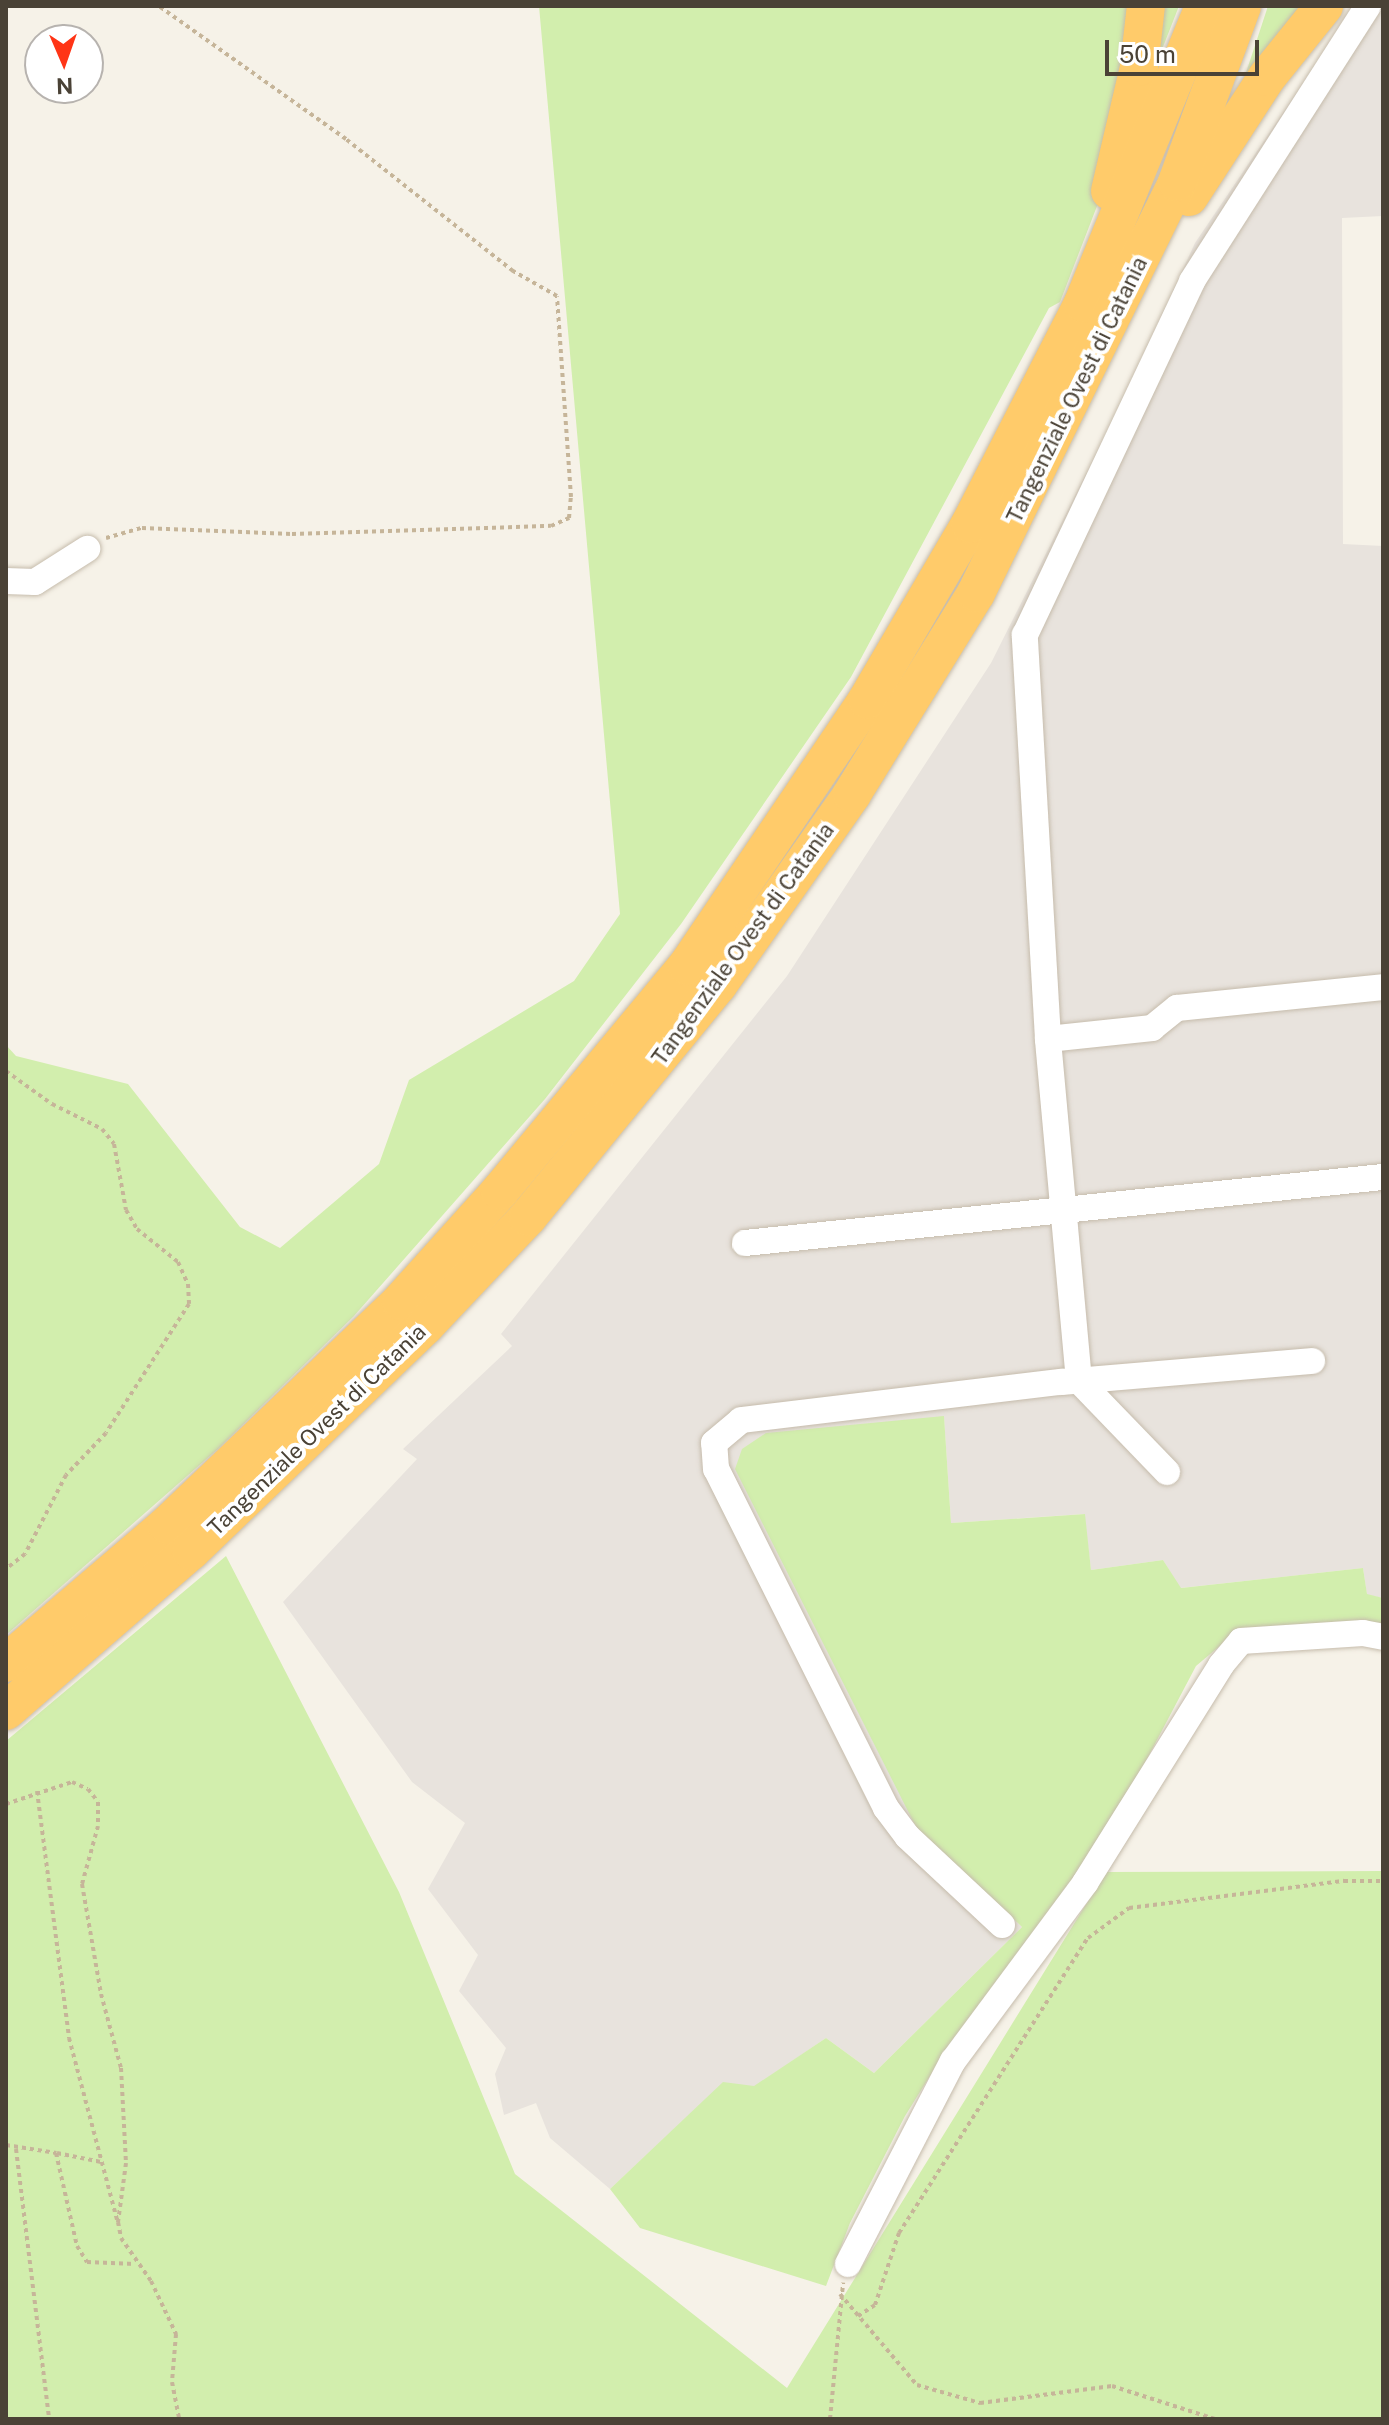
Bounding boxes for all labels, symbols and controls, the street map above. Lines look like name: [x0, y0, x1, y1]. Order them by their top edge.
north arrow: [24, 24, 104, 104]
scale bar: [1109, 24, 1263, 74]
text: 50 m: [1119, 40, 1176, 68]
text: N: [56, 73, 74, 99]
street label: Tangenziale Ovest di Catania: [1001, 253, 1153, 527]
street label: Tangenziale Ovest di Catania: [646, 818, 840, 1070]
street label: Tangenziale Ovest di Catania: [202, 1319, 432, 1541]

